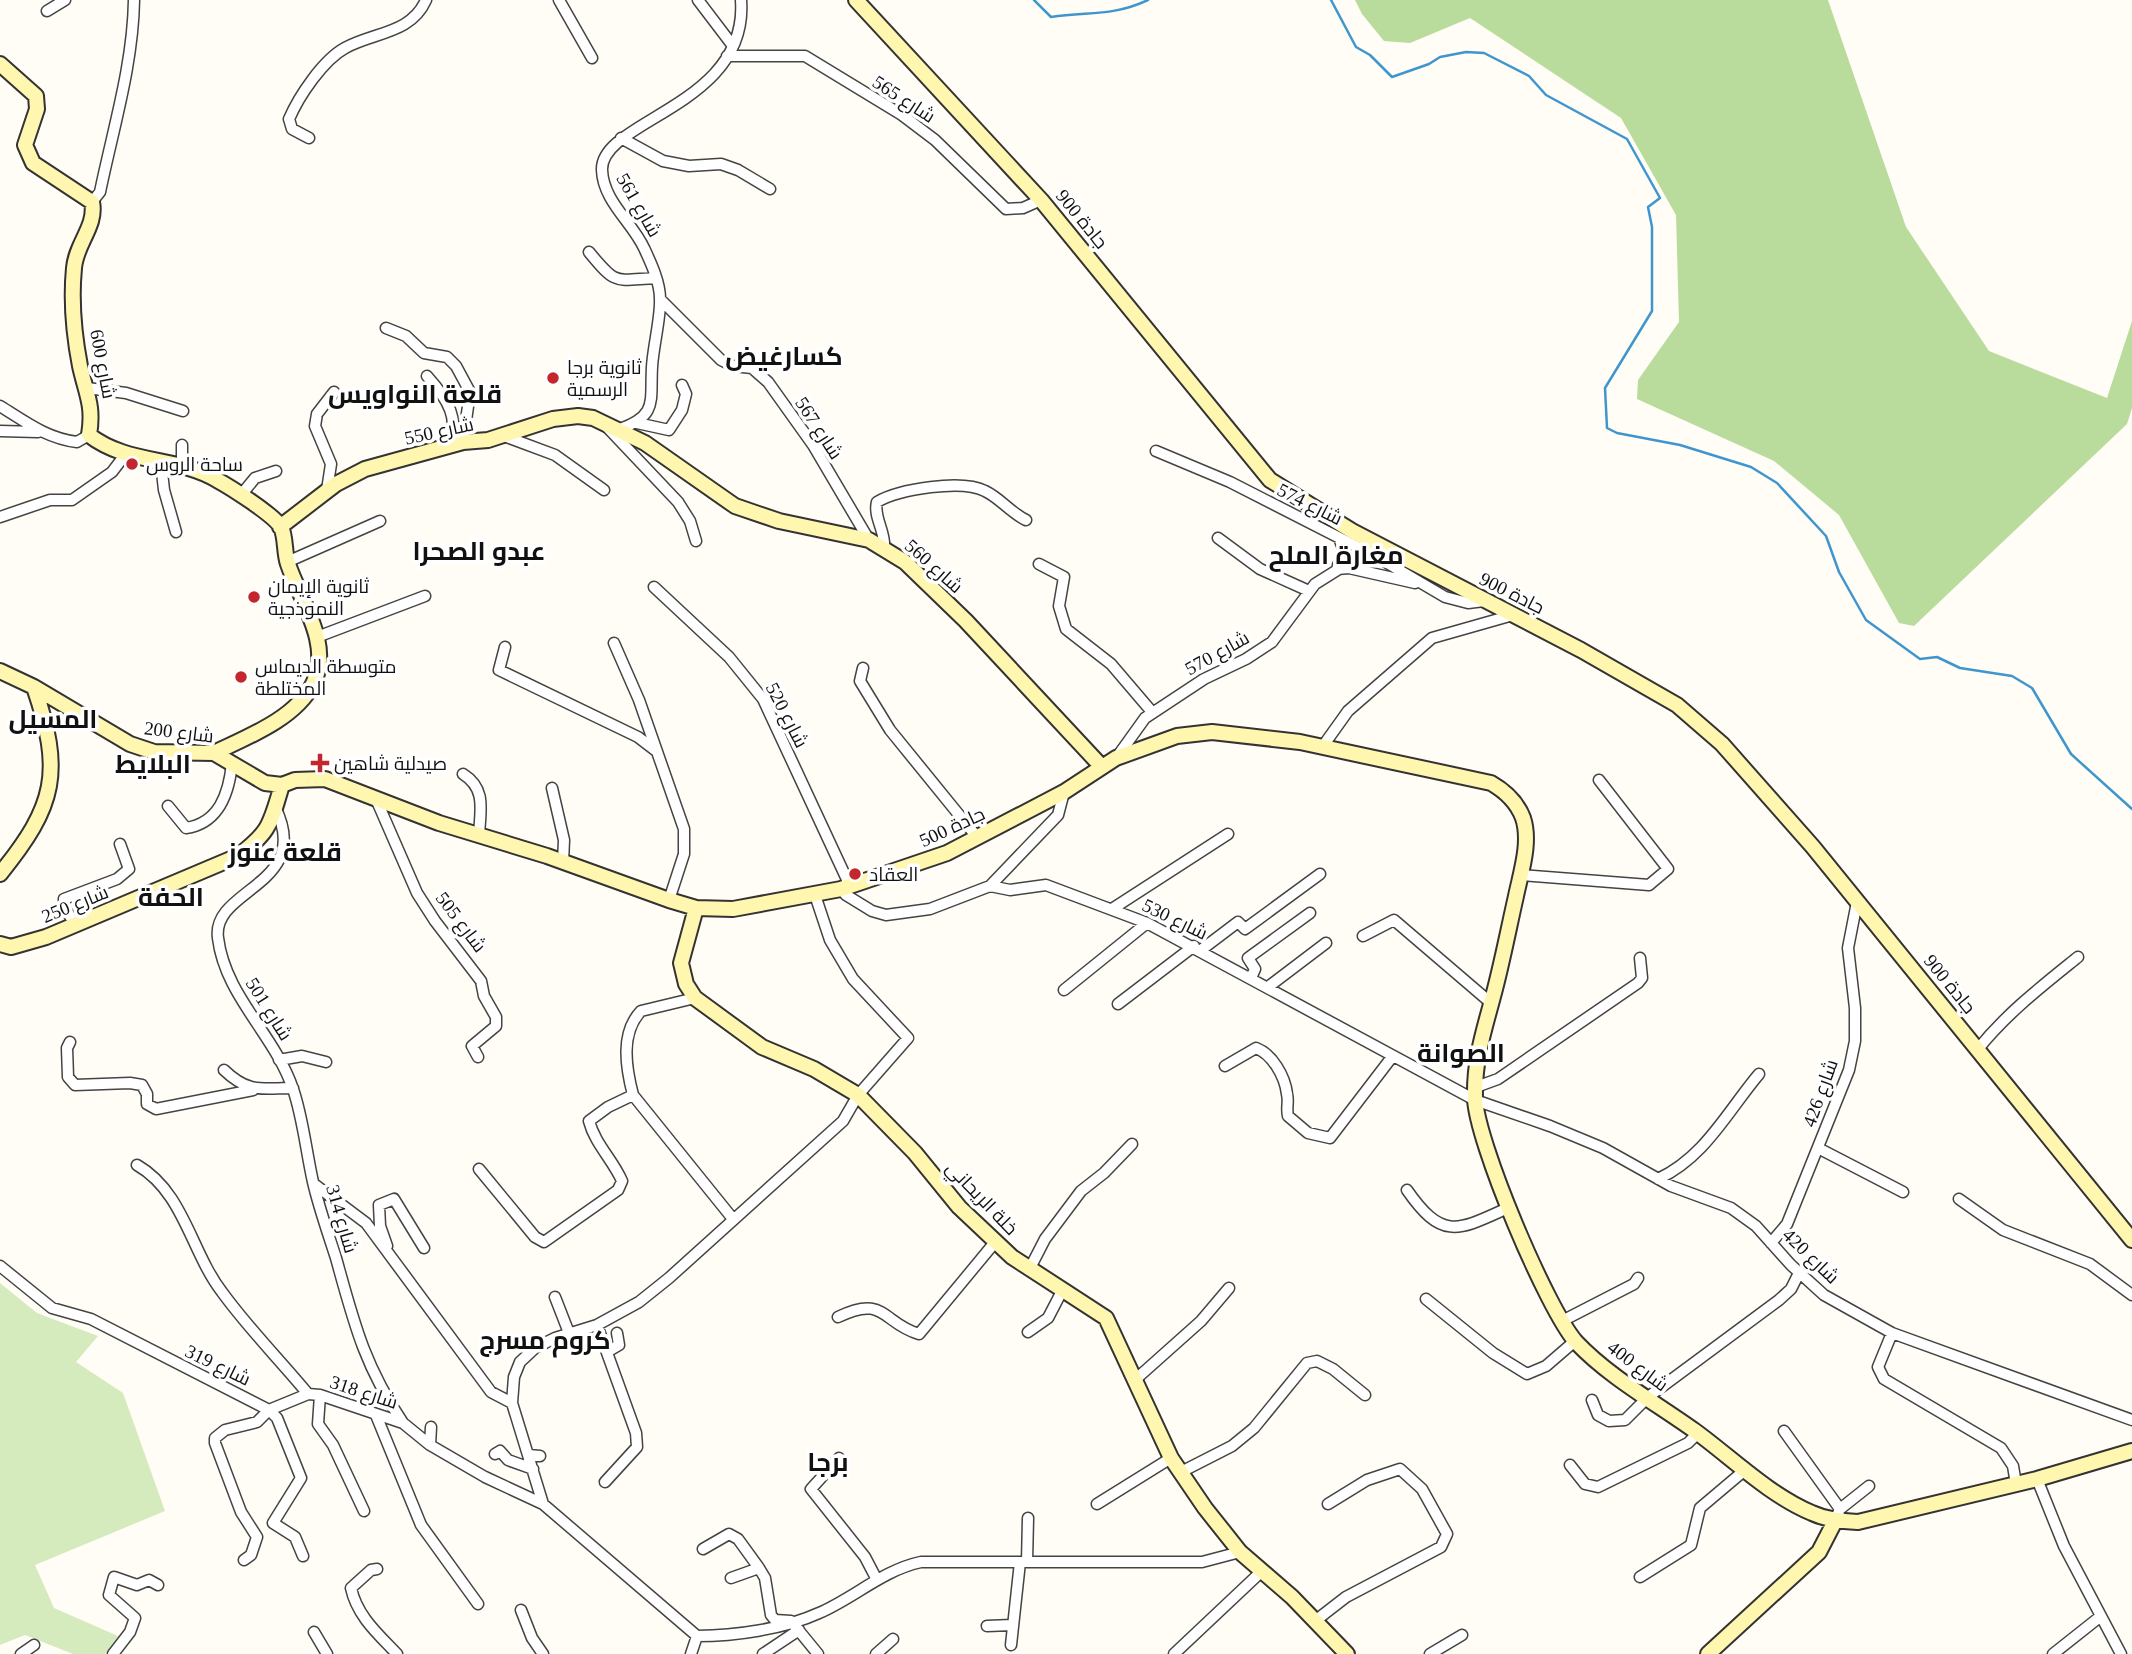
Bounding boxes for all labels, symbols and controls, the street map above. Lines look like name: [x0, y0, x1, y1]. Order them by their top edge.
street label: شارع 565: [867, 71, 939, 129]
street label: شارع 561: [610, 169, 666, 242]
street label: جادة 900: [1052, 185, 1112, 253]
street label: شارع 600: [83, 328, 120, 401]
district label: كسارغيض: [725, 342, 843, 372]
place label: ثانوية برجا الرسمية: [567, 357, 641, 401]
marker: ثانوية برجا الرسمية: [545, 370, 561, 386]
district label: قلعة النواويس: [328, 380, 502, 410]
street label: شارع 567: [789, 393, 847, 465]
street label: شارع 550: [403, 413, 476, 451]
place label: ساحة الروس: [146, 454, 243, 476]
marker: ساحة الروس: [124, 456, 140, 472]
street label: شارع 574: [1273, 479, 1346, 532]
street label: شارع 560: [899, 535, 967, 599]
district label: عبدو الصحرا: [412, 537, 546, 566]
district label: مغارة الملح: [1268, 541, 1404, 572]
street label: جادة 900: [1476, 568, 1548, 618]
place label: ثانوية الإيمان النموذجية: [268, 576, 369, 620]
marker: ثانوية الإيمان النموذجية: [246, 589, 262, 605]
street label: شارع 570: [1181, 627, 1254, 682]
place label: متوسطة الديماس المختلطة: [255, 656, 396, 699]
marker: متوسطة الديماس المختلطة: [233, 669, 249, 685]
street label: شارع 520: [759, 679, 812, 752]
district label: المسيل: [8, 705, 98, 735]
street label: شارع 200: [143, 717, 215, 750]
district label: البلايط: [115, 750, 191, 779]
place label: صيدلية شاهين: [334, 753, 447, 775]
marker: صيدلية شاهين: [312, 755, 328, 771]
street label: جادة 500: [916, 803, 988, 851]
district label: قلعة عنوز: [227, 838, 342, 868]
place label: العقاد: [869, 864, 918, 885]
marker: العقاد: [847, 866, 863, 882]
street label: شارع 250: [39, 881, 113, 930]
district label: الحفة: [138, 883, 204, 912]
street label: شارع 505: [429, 888, 490, 958]
street label: شارع 530: [1138, 894, 1211, 946]
street label: جادة 900: [1920, 950, 1980, 1018]
street label: شارع 501: [239, 974, 296, 1046]
district label: الصوانة: [1417, 1039, 1505, 1068]
street label: شارع 426: [1798, 1056, 1845, 1131]
street label: خلة الريحاني: [939, 1157, 1022, 1242]
street label: شارع 314: [319, 1182, 362, 1256]
street label: شارع 420: [1776, 1224, 1843, 1290]
district label: كروم مسرج: [479, 1326, 611, 1358]
street label: شارع 400: [1602, 1337, 1672, 1398]
street label: شارع 319: [181, 1340, 254, 1392]
street label: شارع 318: [327, 1371, 401, 1416]
district label: برجا: [807, 1448, 849, 1477]

